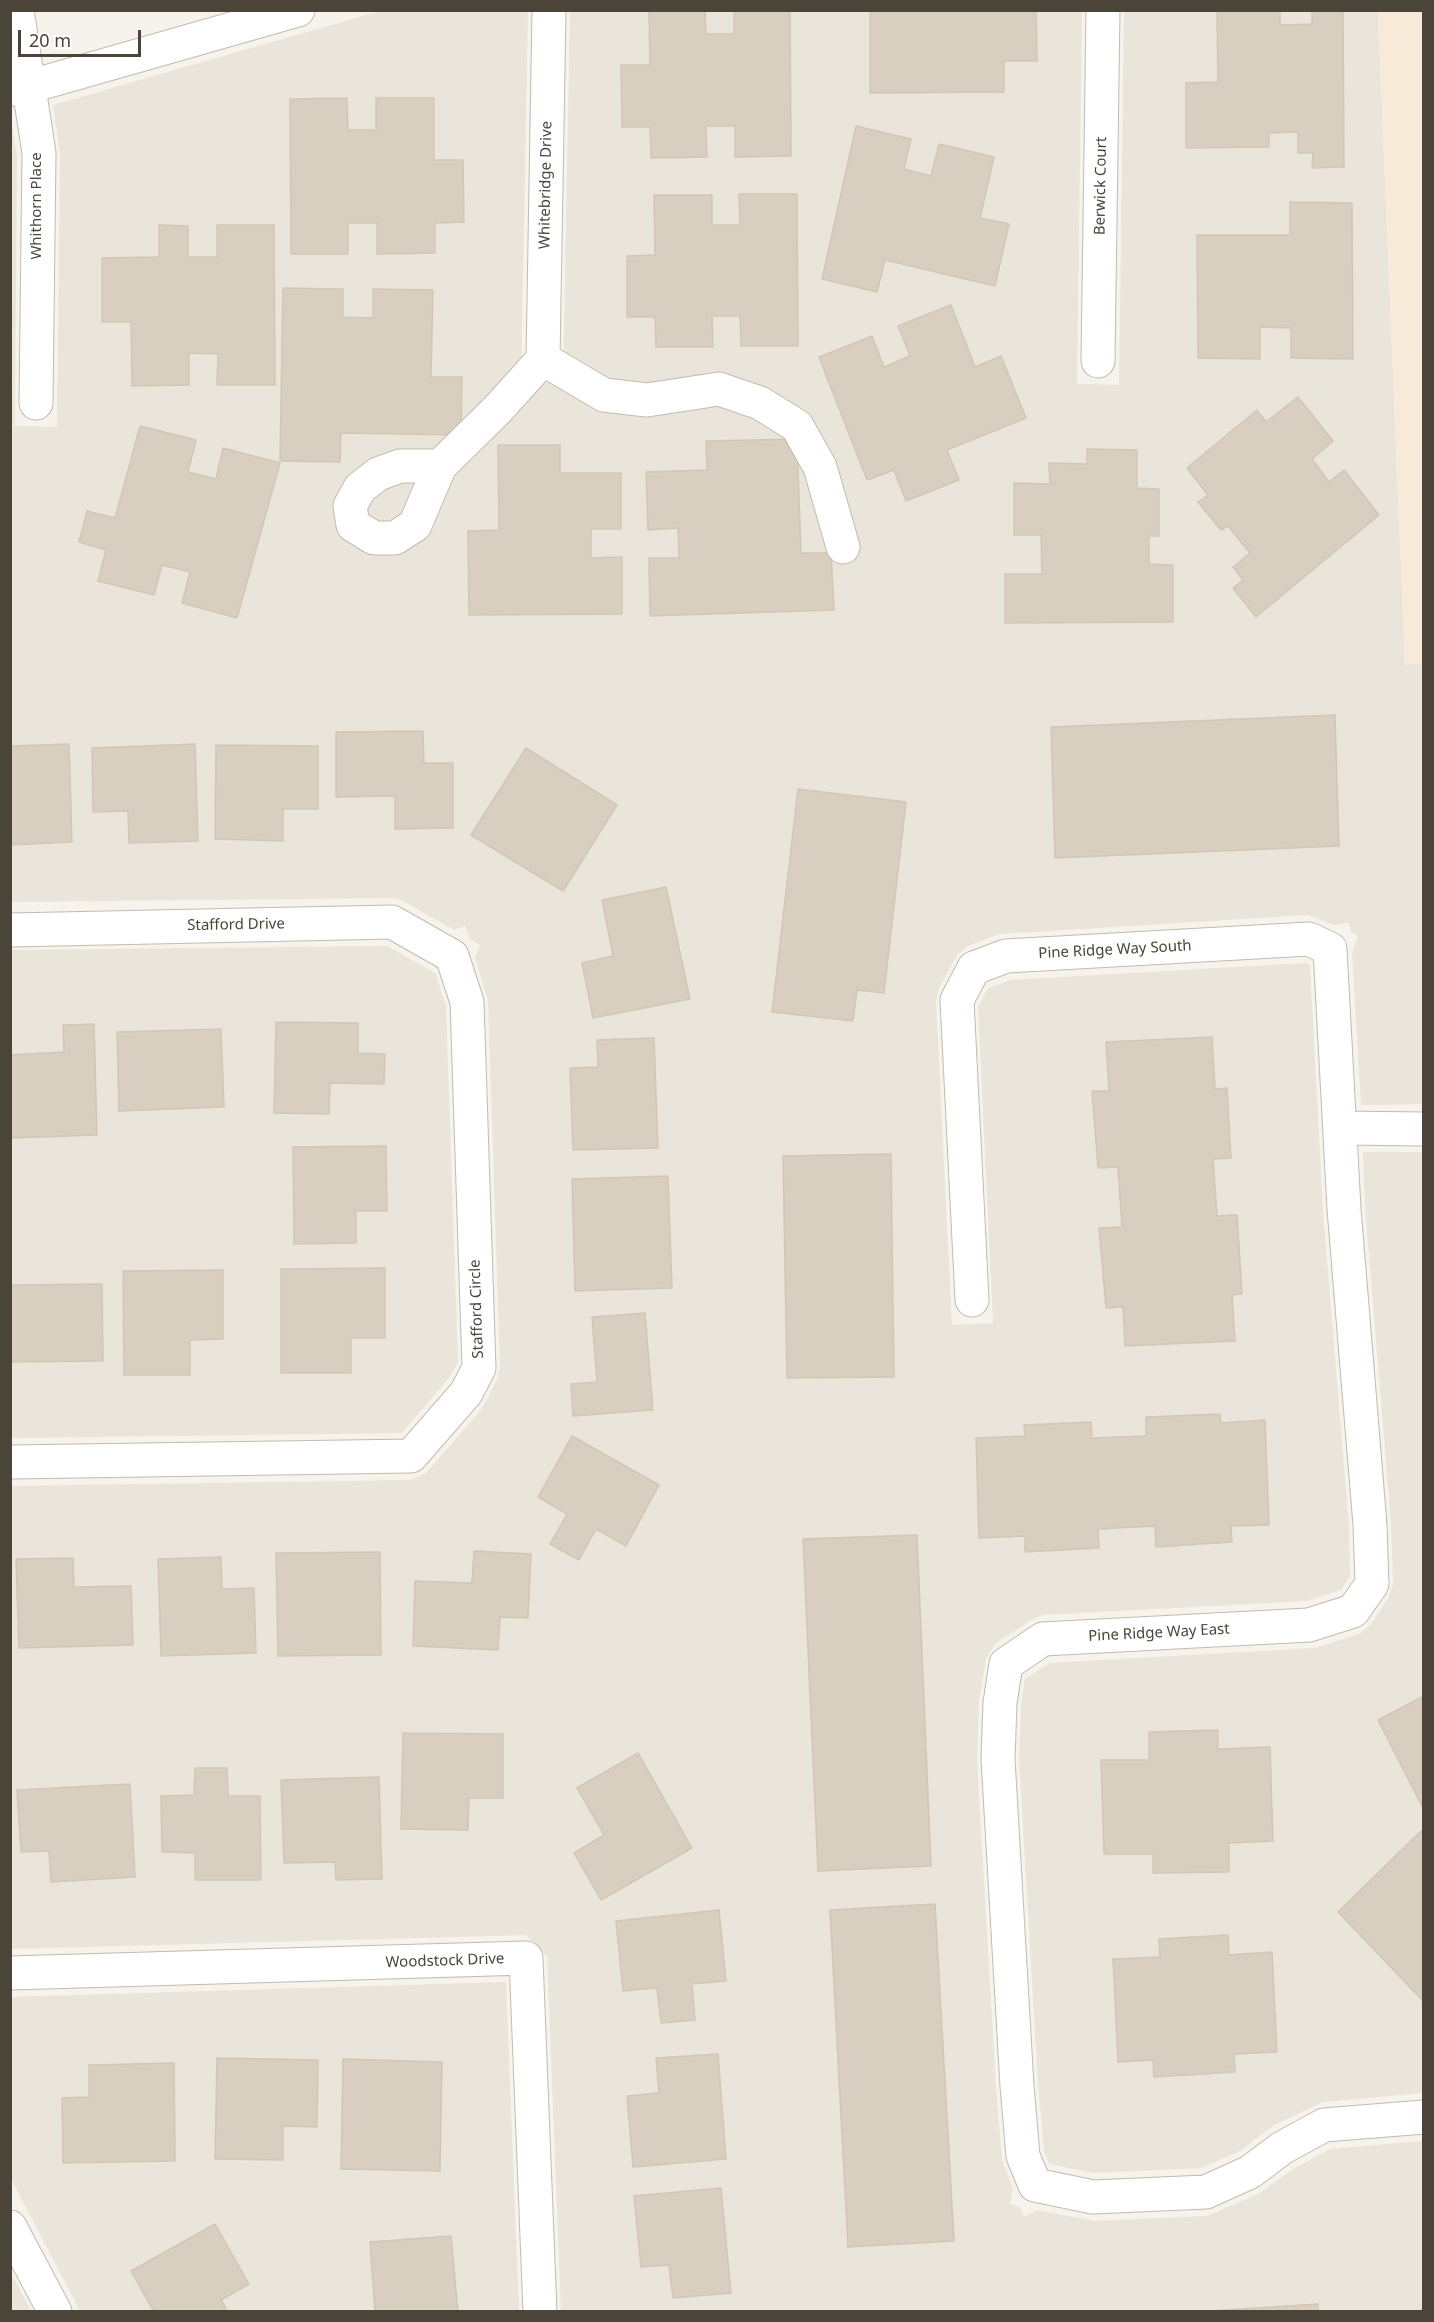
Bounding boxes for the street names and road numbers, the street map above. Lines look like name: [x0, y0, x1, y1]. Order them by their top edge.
street label: Whitebridge Drive: [536, 121, 556, 249]
street label: Berwick Court: [1091, 137, 1111, 235]
street label: Whithorn Place: [28, 152, 46, 260]
street label: Stafford Drive: [187, 915, 285, 935]
street label: Pine Ridge Way South: [1038, 937, 1192, 963]
street label: Stafford Circle: [466, 1259, 488, 1359]
street label: Pine Ridge Way East: [1088, 1620, 1230, 1646]
street label: Woodstock Drive: [385, 1950, 505, 1972]

